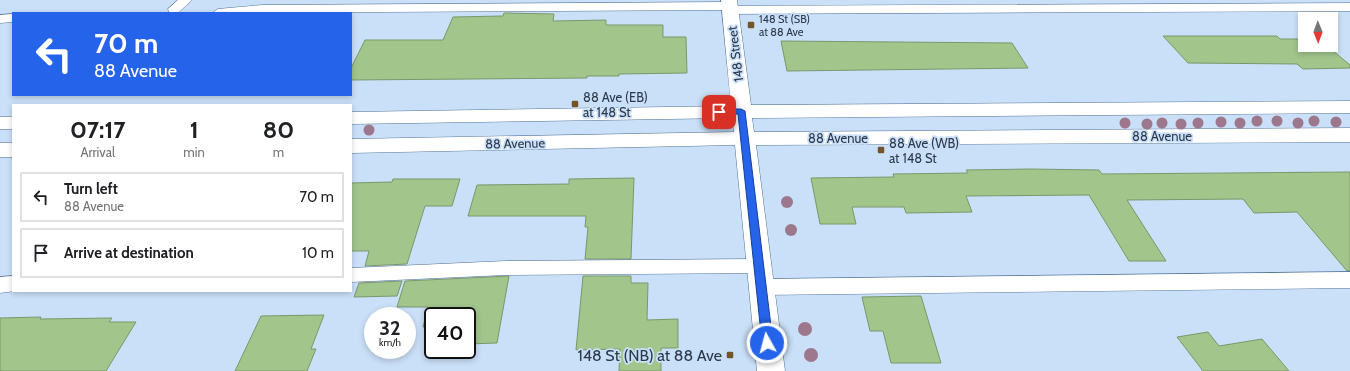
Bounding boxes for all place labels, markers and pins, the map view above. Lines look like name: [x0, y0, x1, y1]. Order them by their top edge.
place label: 148 St (SB) at 88 Ave: [759, 12, 810, 39]
marker: 148 St (SB) at 88 Ave: [746, 20, 756, 30]
place label: 88 Ave (EB) at 148 St: [583, 89, 648, 120]
pin: [702, 95, 736, 129]
marker: 88 Ave (EB) at 148 St: [570, 99, 580, 109]
place label: 88 Ave (WB) at 148 St: [889, 135, 959, 166]
marker: 88 Ave (WB) at 148 St: [876, 145, 886, 155]
place label: 148 St (NB) at 88 Ave: [578, 346, 722, 365]
marker: 148 St (NB) at 88 Ave: [725, 350, 735, 360]

